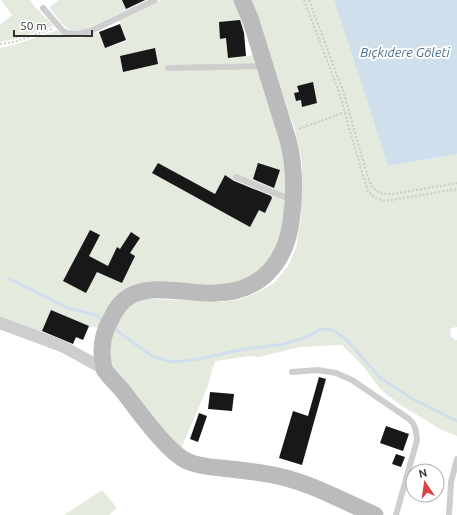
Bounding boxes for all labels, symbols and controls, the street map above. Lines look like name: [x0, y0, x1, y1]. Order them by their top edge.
scale bar: [14, 12, 92, 38]
text: 50 m: [20, 19, 47, 32]
water label: Bıçkıdere Göleti: [360, 45, 451, 59]
north arrow: [405, 463, 445, 503]
text: N: [417, 466, 428, 480]

